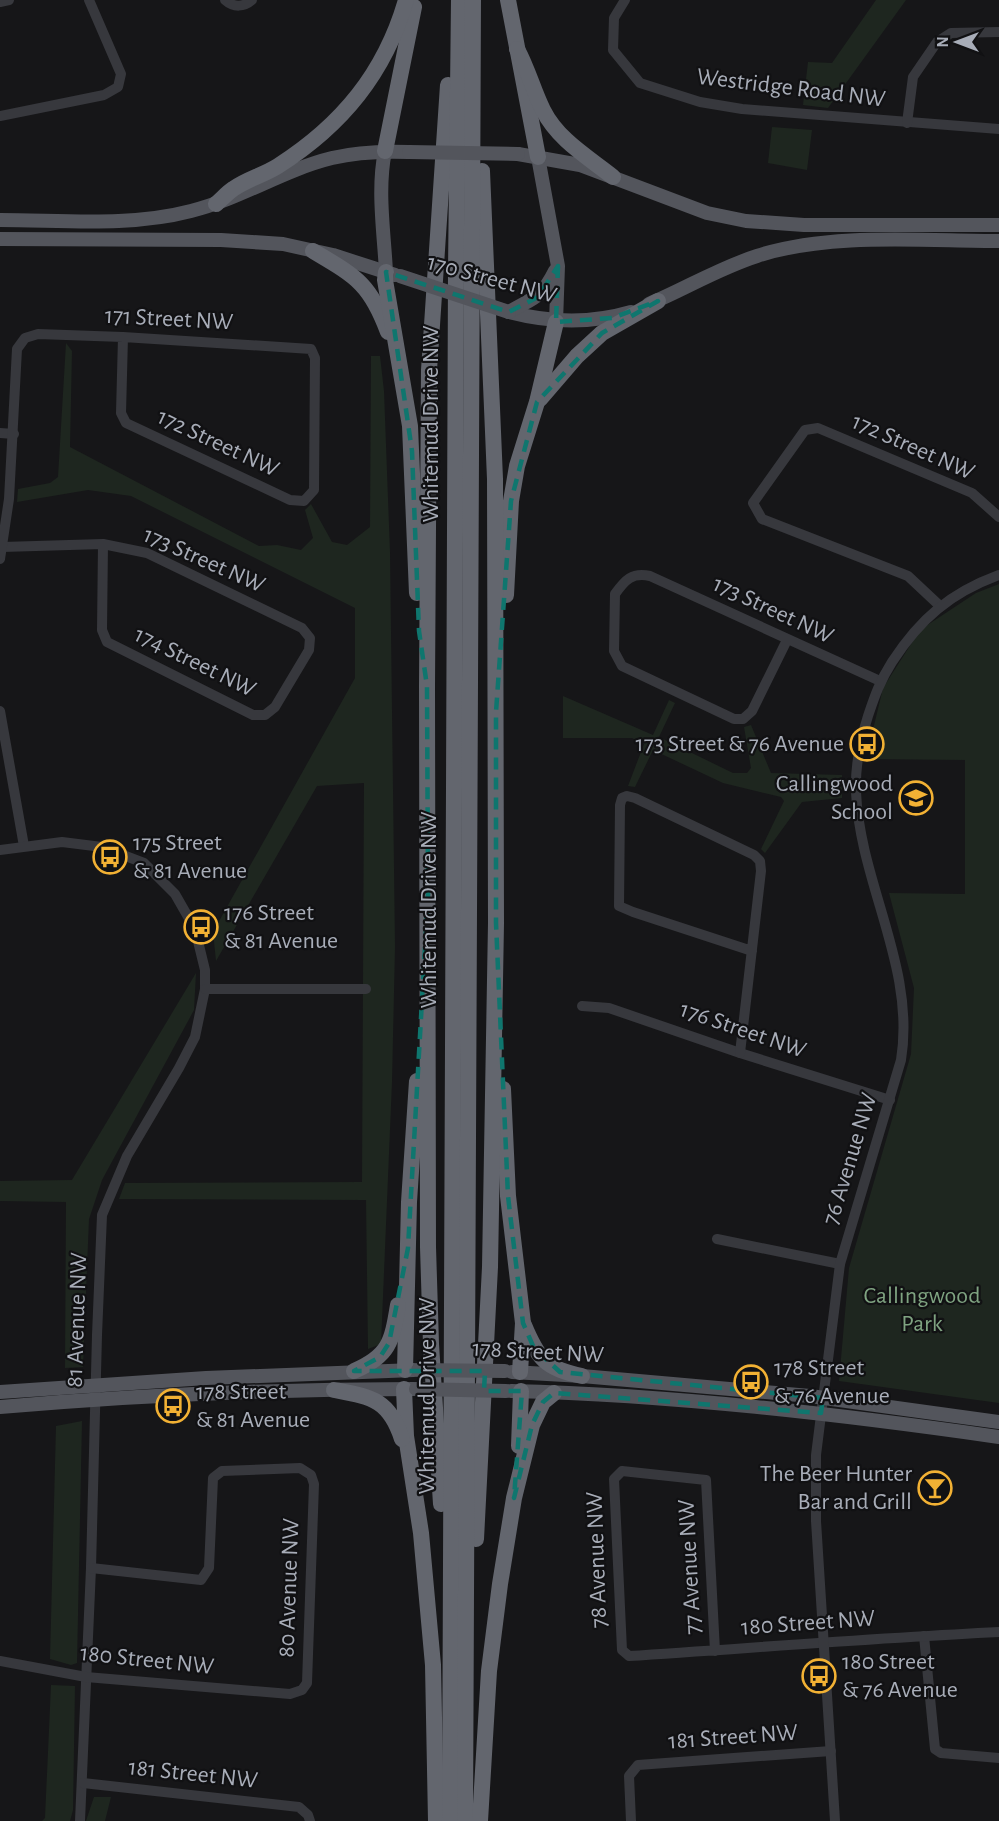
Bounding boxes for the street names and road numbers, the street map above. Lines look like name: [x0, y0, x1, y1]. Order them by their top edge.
street label: Westridge Road NW: [695, 65, 887, 112]
street label: 170 Street NW: [425, 250, 560, 308]
street label: 171 Street NW: [104, 304, 234, 334]
street label: Whitemud Drive NW: [419, 325, 443, 522]
street label: 172 Street NW: [154, 404, 283, 482]
street label: 172 Street NW: [848, 409, 978, 485]
street label: 173 Street NW: [140, 523, 269, 598]
street label: 173 Street NW: [709, 572, 837, 649]
street label: 174 Street NW: [131, 622, 260, 702]
street label: Whitemud Drive NW: [417, 811, 441, 1008]
street label: 176 Street NW: [677, 997, 810, 1063]
street label: 76 Avenue NW: [819, 1090, 882, 1228]
street label: 81 Avenue NW: [63, 1252, 91, 1388]
street label: Whitemud Drive NW: [415, 1297, 439, 1494]
street label: 178 Street NW: [472, 1337, 605, 1367]
street label: 78 Avenue NW: [583, 1491, 611, 1629]
street label: 77 Avenue NW: [674, 1498, 706, 1635]
street label: 80 Avenue NW: [275, 1517, 303, 1658]
street label: 180 Street NW: [740, 1606, 876, 1640]
street label: 180 Street NW: [79, 1641, 216, 1679]
street label: 181 Street NW: [667, 1720, 799, 1753]
street label: 181 Street NW: [127, 1755, 259, 1793]

